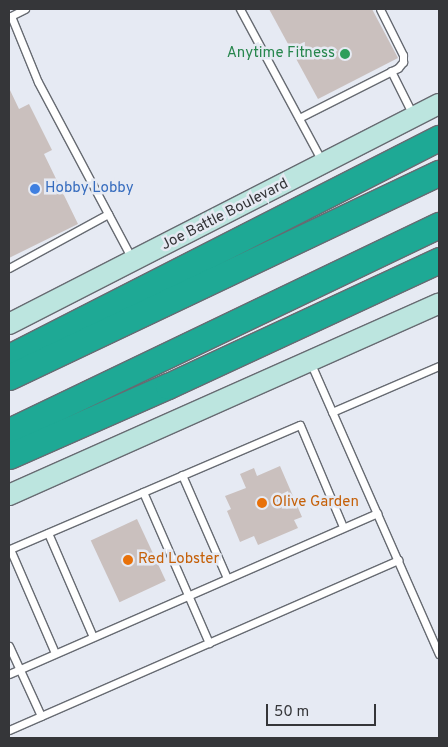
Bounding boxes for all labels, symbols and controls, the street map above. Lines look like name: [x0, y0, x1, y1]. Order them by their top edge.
place label: Anytime Fitness: [227, 45, 335, 63]
marker: Anytime Fitness: [339, 48, 351, 60]
street label: Joe Battle Boulevard: [158, 175, 292, 255]
place label: Hobby Lobby: [45, 180, 134, 198]
marker: Hobby Lobby: [29, 183, 41, 195]
place label: Olive Garden: [272, 494, 359, 512]
marker: Olive Garden: [256, 497, 268, 509]
place label: Red Lobster: [138, 551, 219, 569]
marker: Red Lobster: [122, 554, 134, 566]
scale bar: [268, 694, 378, 726]
text: 50 m: [274, 703, 309, 722]

